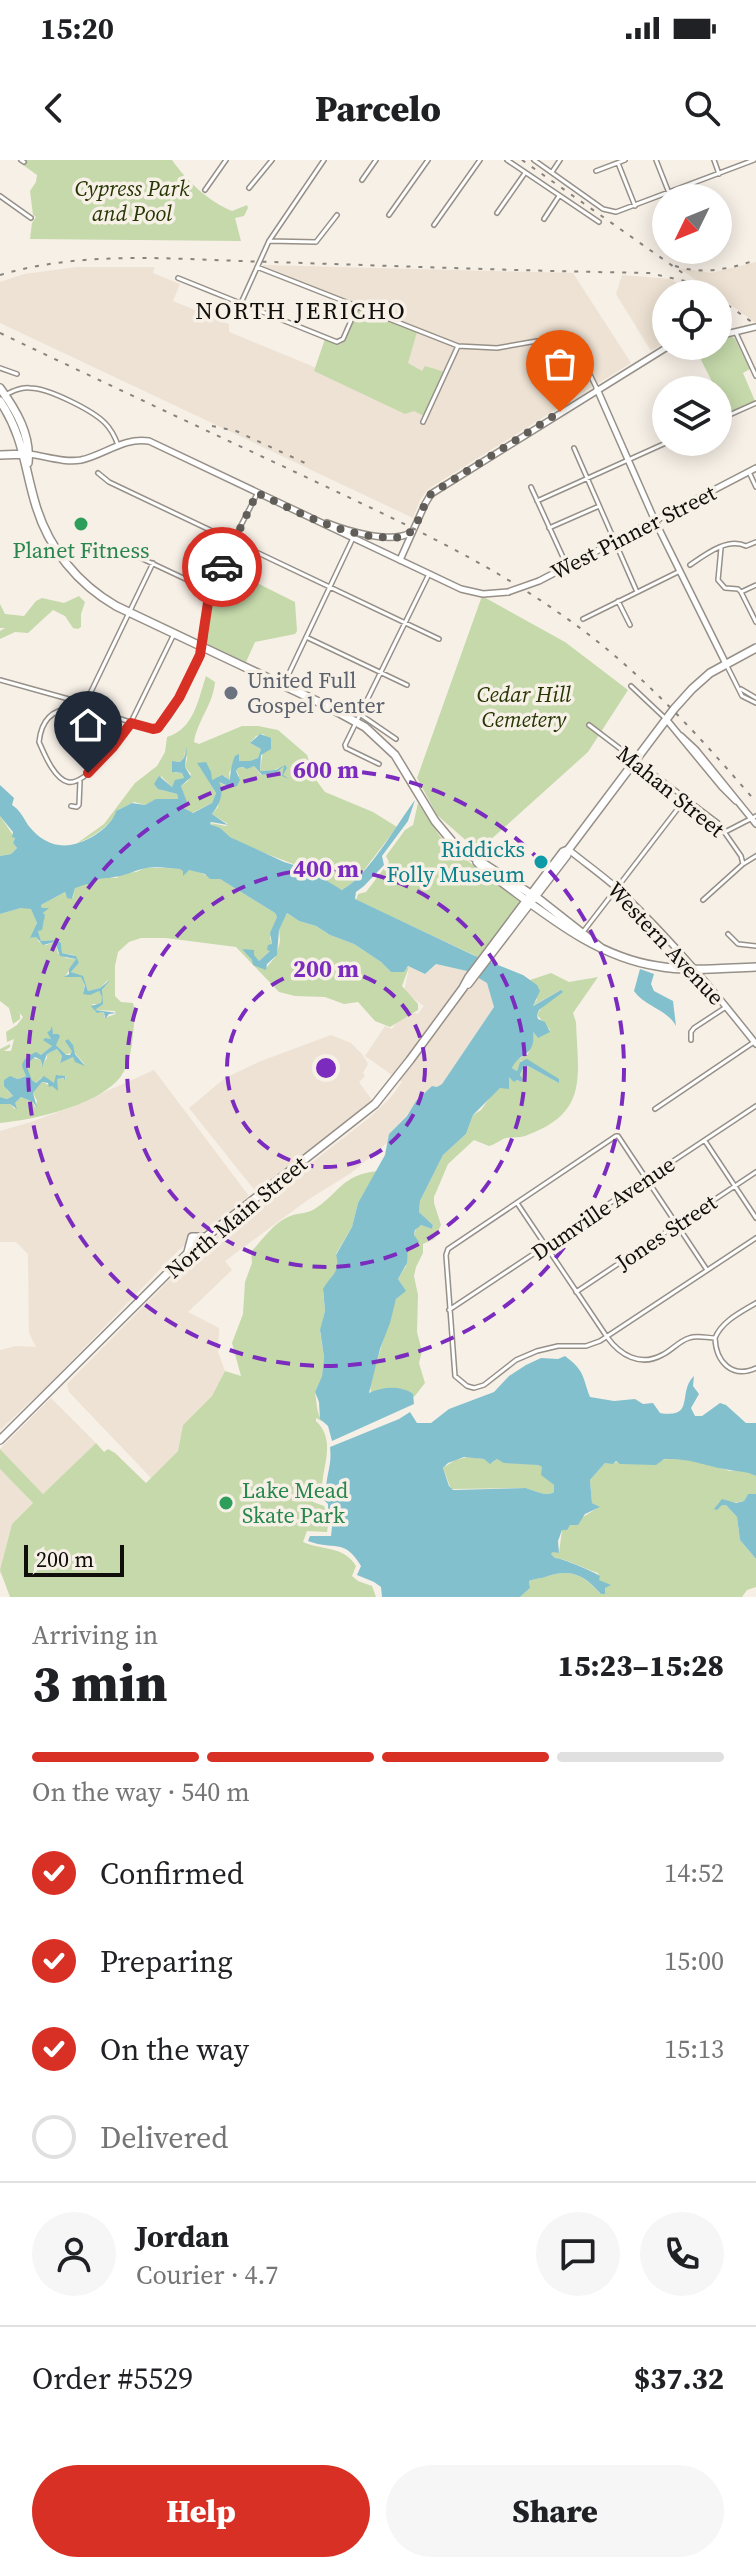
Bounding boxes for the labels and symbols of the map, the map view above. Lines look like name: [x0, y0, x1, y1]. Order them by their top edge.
park label: Cypress Park and Pool: [75, 173, 190, 228]
north arrow: [652, 184, 732, 264]
district label: NORTH JERICHO: [195, 294, 407, 327]
pin: [526, 330, 594, 412]
street label: West Pinner Street: [545, 477, 721, 587]
marker: Planet Fitness: [72, 515, 90, 533]
courier: [182, 527, 262, 607]
place label: Planet Fitness: [12, 535, 150, 565]
place label: United Full Gospel Center: [247, 665, 386, 720]
park label: Cedar Hill Cemetery: [477, 679, 572, 734]
marker: United Full Gospel Center: [222, 684, 240, 702]
pin: [54, 691, 122, 773]
street label: Mahan Street: [611, 738, 732, 844]
text: 600 m: [293, 753, 359, 786]
place label: Riddicks Folly Museum: [386, 834, 525, 889]
text: 400 m: [293, 852, 359, 885]
marker: Riddicks Folly Museum: [532, 853, 550, 871]
street label: Western Avenue: [601, 875, 731, 1011]
text: 200 m: [293, 952, 359, 985]
centre of rings: [312, 1054, 340, 1082]
street label: North Main Street: [159, 1148, 314, 1285]
street label: Dumville Avenue: [525, 1149, 681, 1267]
street label: Jones Street: [609, 1187, 723, 1277]
place label: Lake Mead Skate Park: [242, 1475, 349, 1530]
marker: Lake Mead Skate Park: [217, 1494, 235, 1512]
scale bar: [24, 1541, 124, 1577]

